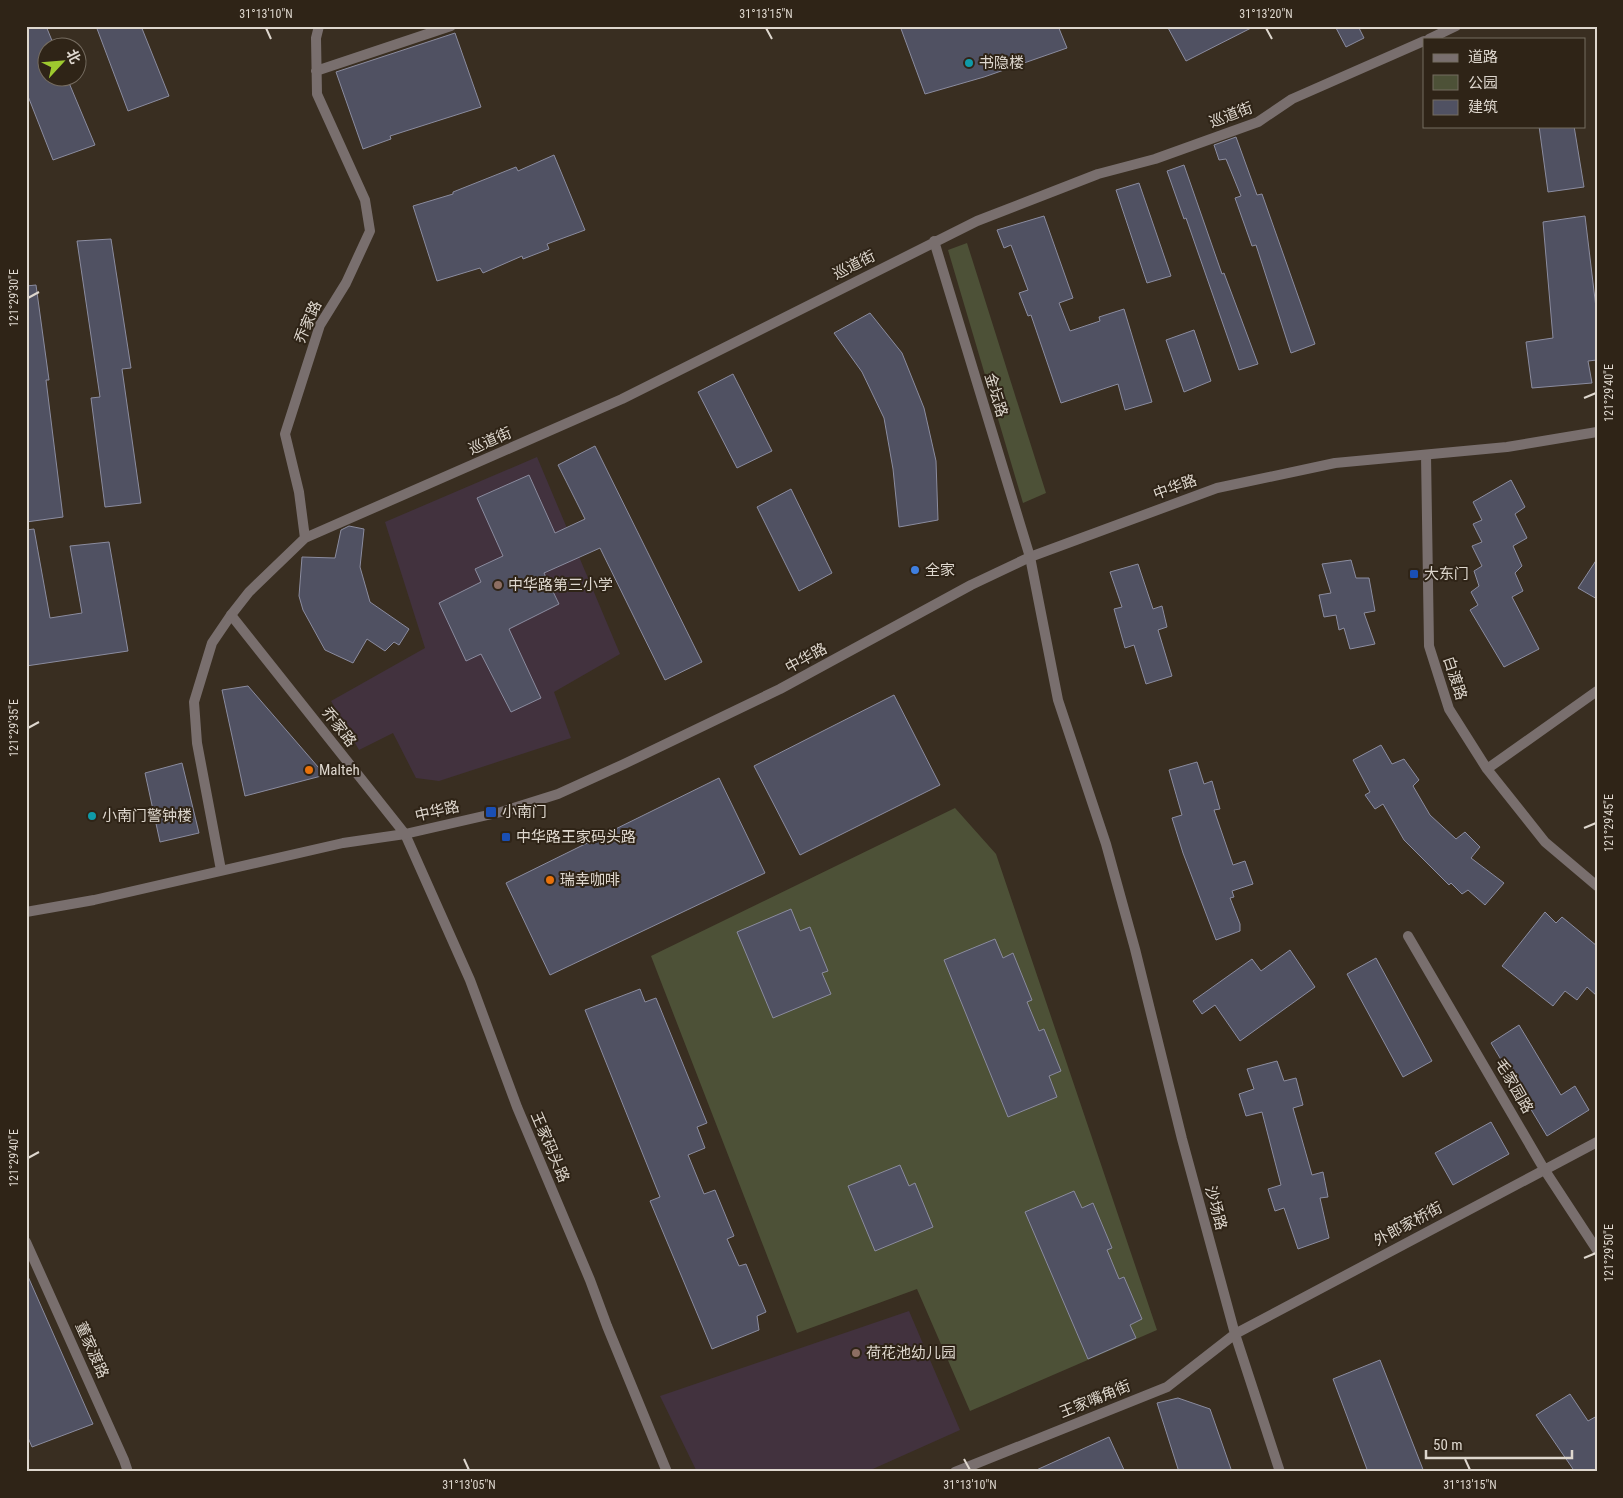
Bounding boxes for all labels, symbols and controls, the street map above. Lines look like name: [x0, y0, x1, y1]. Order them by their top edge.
text: 31°13'10"N: [239, 7, 293, 21]
text: 31°13'15"N: [739, 7, 793, 21]
text: 31°13'20"N: [1239, 7, 1293, 21]
north arrow: [38, 38, 88, 88]
legend: [1423, 38, 1586, 128]
text: 北: [63, 47, 84, 66]
text: 道路: [1468, 48, 1498, 66]
place label: 书隐楼: [979, 54, 1024, 72]
marker: 书隐楼: [963, 57, 975, 69]
text: 公园: [1468, 74, 1498, 92]
text: 建筑: [1468, 98, 1498, 116]
street label: 巡道街: [1207, 99, 1255, 131]
street label: 巡道街: [830, 247, 878, 283]
text: 121°29'30"E: [7, 269, 21, 327]
street label: 乔家路: [291, 298, 325, 346]
text: 121°29'40"E: [1602, 364, 1616, 422]
street label: 金坛路: [981, 371, 1011, 419]
street label: 巡道街: [466, 424, 514, 458]
street label: 中华路: [1151, 471, 1199, 503]
place label: 全家: [925, 561, 955, 579]
marker: 全家: [909, 564, 921, 576]
place label: 大东门: [1424, 565, 1469, 583]
marker: 大东门: [1408, 568, 1420, 580]
place label: 中华路第三小学: [508, 576, 613, 594]
marker: 中华路第三小学: [492, 579, 504, 591]
street label: 中华路: [782, 639, 830, 677]
street label: 白渡路: [1439, 654, 1471, 702]
text: 121°29'35"E: [7, 699, 21, 757]
street label: 乔家路: [318, 704, 360, 750]
place label: Malteh: [319, 761, 360, 779]
marker: Malteh: [303, 764, 315, 776]
text: 121°29'45"E: [1602, 794, 1616, 852]
street label: 中华路: [413, 797, 461, 825]
place label: 小南门: [502, 803, 547, 821]
marker: 小南门: [484, 805, 498, 819]
place label: 小南门警钟楼: [102, 807, 192, 825]
marker: 小南门警钟楼: [86, 810, 98, 822]
place label: 中华路王家码头路: [516, 828, 636, 846]
marker: 中华路王家码头路: [500, 831, 512, 843]
place label: 瑞幸咖啡: [560, 871, 620, 889]
marker: 瑞幸咖啡: [544, 874, 556, 886]
street label: 毛家园路: [1491, 1056, 1537, 1116]
street label: 王家码头路: [527, 1109, 573, 1185]
text: 121°29'40"E: [7, 1129, 21, 1187]
street label: 沙场路: [1201, 1184, 1231, 1232]
street label: 外郎家桥街: [1371, 1198, 1445, 1250]
text: 121°29'50"E: [1602, 1224, 1616, 1282]
street label: 董家渡路: [72, 1319, 112, 1381]
place label: 荷花池幼儿园: [866, 1344, 956, 1362]
marker: 荷花池幼儿园: [850, 1347, 862, 1359]
street label: 王家嘴角街: [1057, 1377, 1133, 1421]
scale bar: [1426, 1428, 1572, 1460]
text: 50 m: [1433, 1436, 1463, 1454]
text: 31°13'05"N: [442, 1478, 496, 1492]
text: 31°13'10"N: [943, 1478, 997, 1492]
text: 31°13'15"N: [1443, 1478, 1497, 1492]

